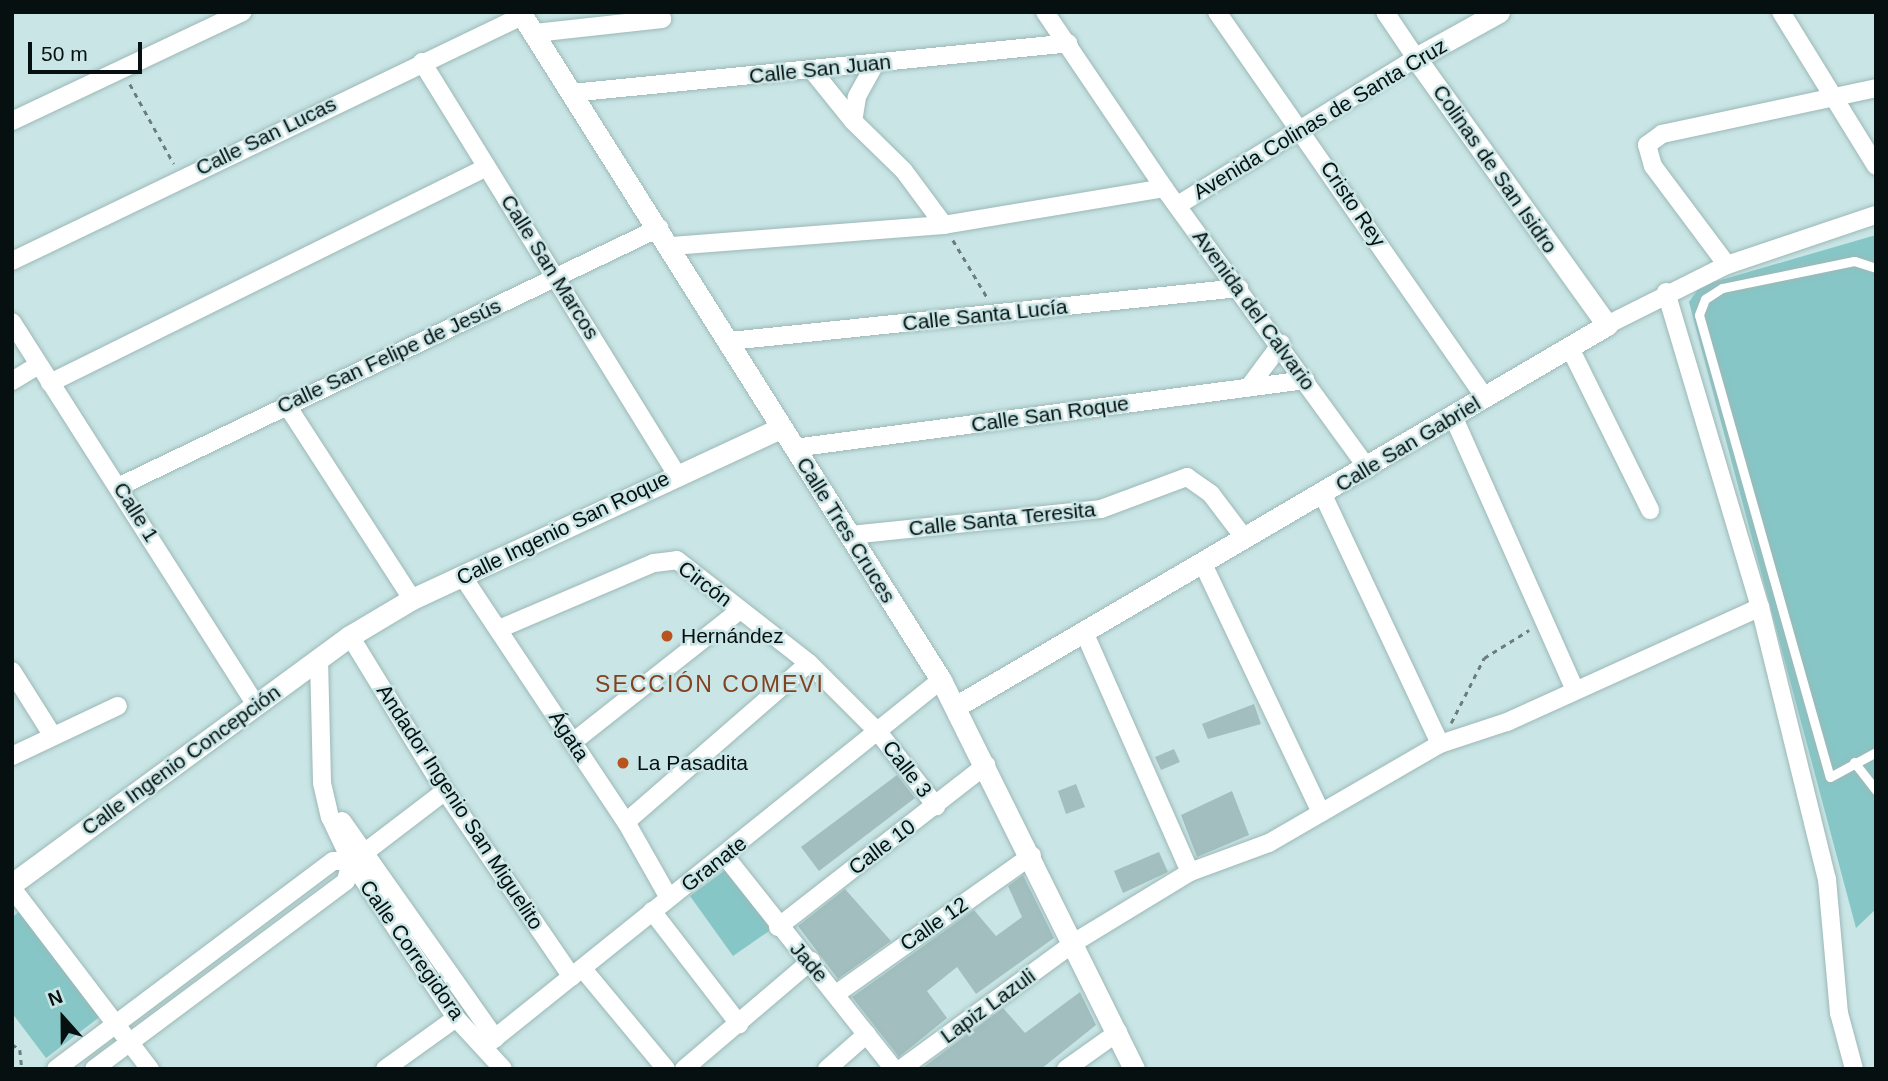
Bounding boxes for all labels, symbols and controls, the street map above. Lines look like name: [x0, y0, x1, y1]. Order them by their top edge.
scale bar: [32, 28, 145, 72]
street label: Avenida Colinas de Santa Cruz: [1189, 33, 1451, 205]
text: 50 m: [41, 42, 88, 65]
street label: Calle San Juan: [748, 49, 892, 89]
street label: Colinas de San Isidro: [1427, 80, 1563, 258]
street label: Calle San Lucas: [192, 91, 340, 181]
street label: Cristo Rey: [1315, 156, 1391, 252]
street label: Calle San Marcos: [495, 190, 605, 344]
street label: Avenida del Calvario: [1187, 225, 1321, 395]
street label: Calle San Felipe de Jesús: [273, 293, 505, 419]
street label: Calle Santa Lucía: [901, 294, 1069, 336]
street label: Calle San Roque: [970, 390, 1130, 438]
street label: Calle San Gabriel: [1331, 391, 1485, 497]
street label: Calle Tres Cruces: [791, 452, 901, 608]
street label: Calle Ingenio San Roque: [453, 465, 673, 591]
street label: Calle 1: [108, 478, 164, 546]
street label: Calle Santa Teresita: [907, 497, 1097, 541]
street label: Circón: [673, 556, 737, 612]
place label: Hernández: [681, 623, 784, 649]
marker: Hernández: [659, 628, 675, 644]
district label: SECCIÓN COMEVI: [597, 670, 823, 698]
street label: Calle Ingenio Concepción: [77, 679, 285, 841]
street label: Andador Ingenio San Miguelito: [371, 680, 549, 934]
street label: Ágata: [543, 706, 595, 766]
street label: Calle 3: [877, 735, 937, 803]
place label: La Pasadita: [637, 750, 748, 776]
marker: La Pasadita: [615, 755, 631, 771]
street label: Calle 10: [844, 814, 920, 880]
street label: Granate: [676, 831, 752, 897]
street label: Calle Corregidora: [354, 875, 470, 1025]
street label: Calle 12: [895, 892, 973, 956]
street label: Jade: [785, 937, 833, 987]
street label: Lapiz Lazuli: [936, 963, 1040, 1049]
north arrow: [28, 983, 98, 1053]
text: N: [45, 986, 65, 1010]

